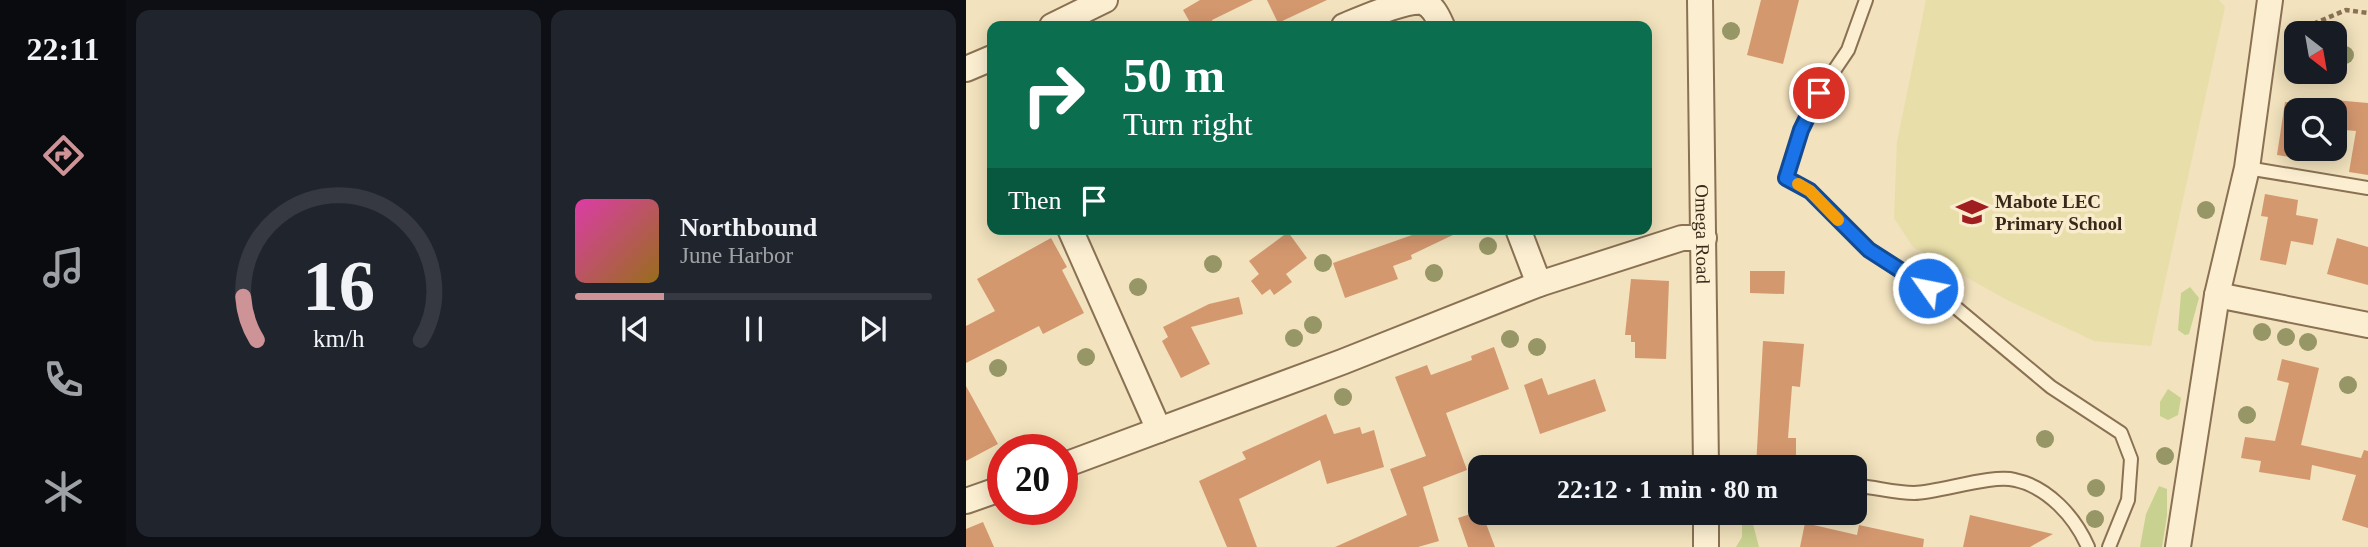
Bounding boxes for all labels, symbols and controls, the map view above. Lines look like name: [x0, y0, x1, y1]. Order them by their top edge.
north arrow: [2284, 21, 2347, 84]
map controls: [2284, 21, 2347, 161]
text: 22:11: [27, 31, 99, 67]
text: 50 m: [1123, 48, 1225, 103]
icon: right: [1008, 49, 1099, 140]
pin: [1789, 63, 1849, 123]
icon: arrive: [1800, 74, 1838, 112]
button: search: [2284, 98, 2347, 161]
text: Turn right: [1123, 106, 1253, 142]
icon: directions: [39, 131, 88, 180]
icon: arrive: [1075, 182, 1113, 220]
street label: Omega Road: [1692, 184, 1714, 284]
text: Then: [1008, 186, 1061, 215]
place label: Mabote LEC Primary School: [1995, 191, 2122, 234]
school or university icon: Mabote LEC Primary School: [1955, 195, 1989, 229]
text: Northbound: [680, 213, 817, 242]
icon: music: [39, 243, 88, 292]
text: June Harbor: [680, 243, 793, 268]
text: 16: [302, 245, 375, 326]
position arrow: [1891, 251, 1965, 325]
icon: previous: [616, 310, 654, 348]
icon: pause: [735, 310, 773, 348]
icon: next: [854, 310, 892, 348]
text: km/h: [313, 324, 365, 351]
icon: phone: [39, 355, 88, 404]
speed limit sign: 20: [987, 434, 1078, 525]
icon: climate: [39, 467, 88, 516]
text: 22:12 · 1 min · 80 m: [1557, 475, 1778, 504]

